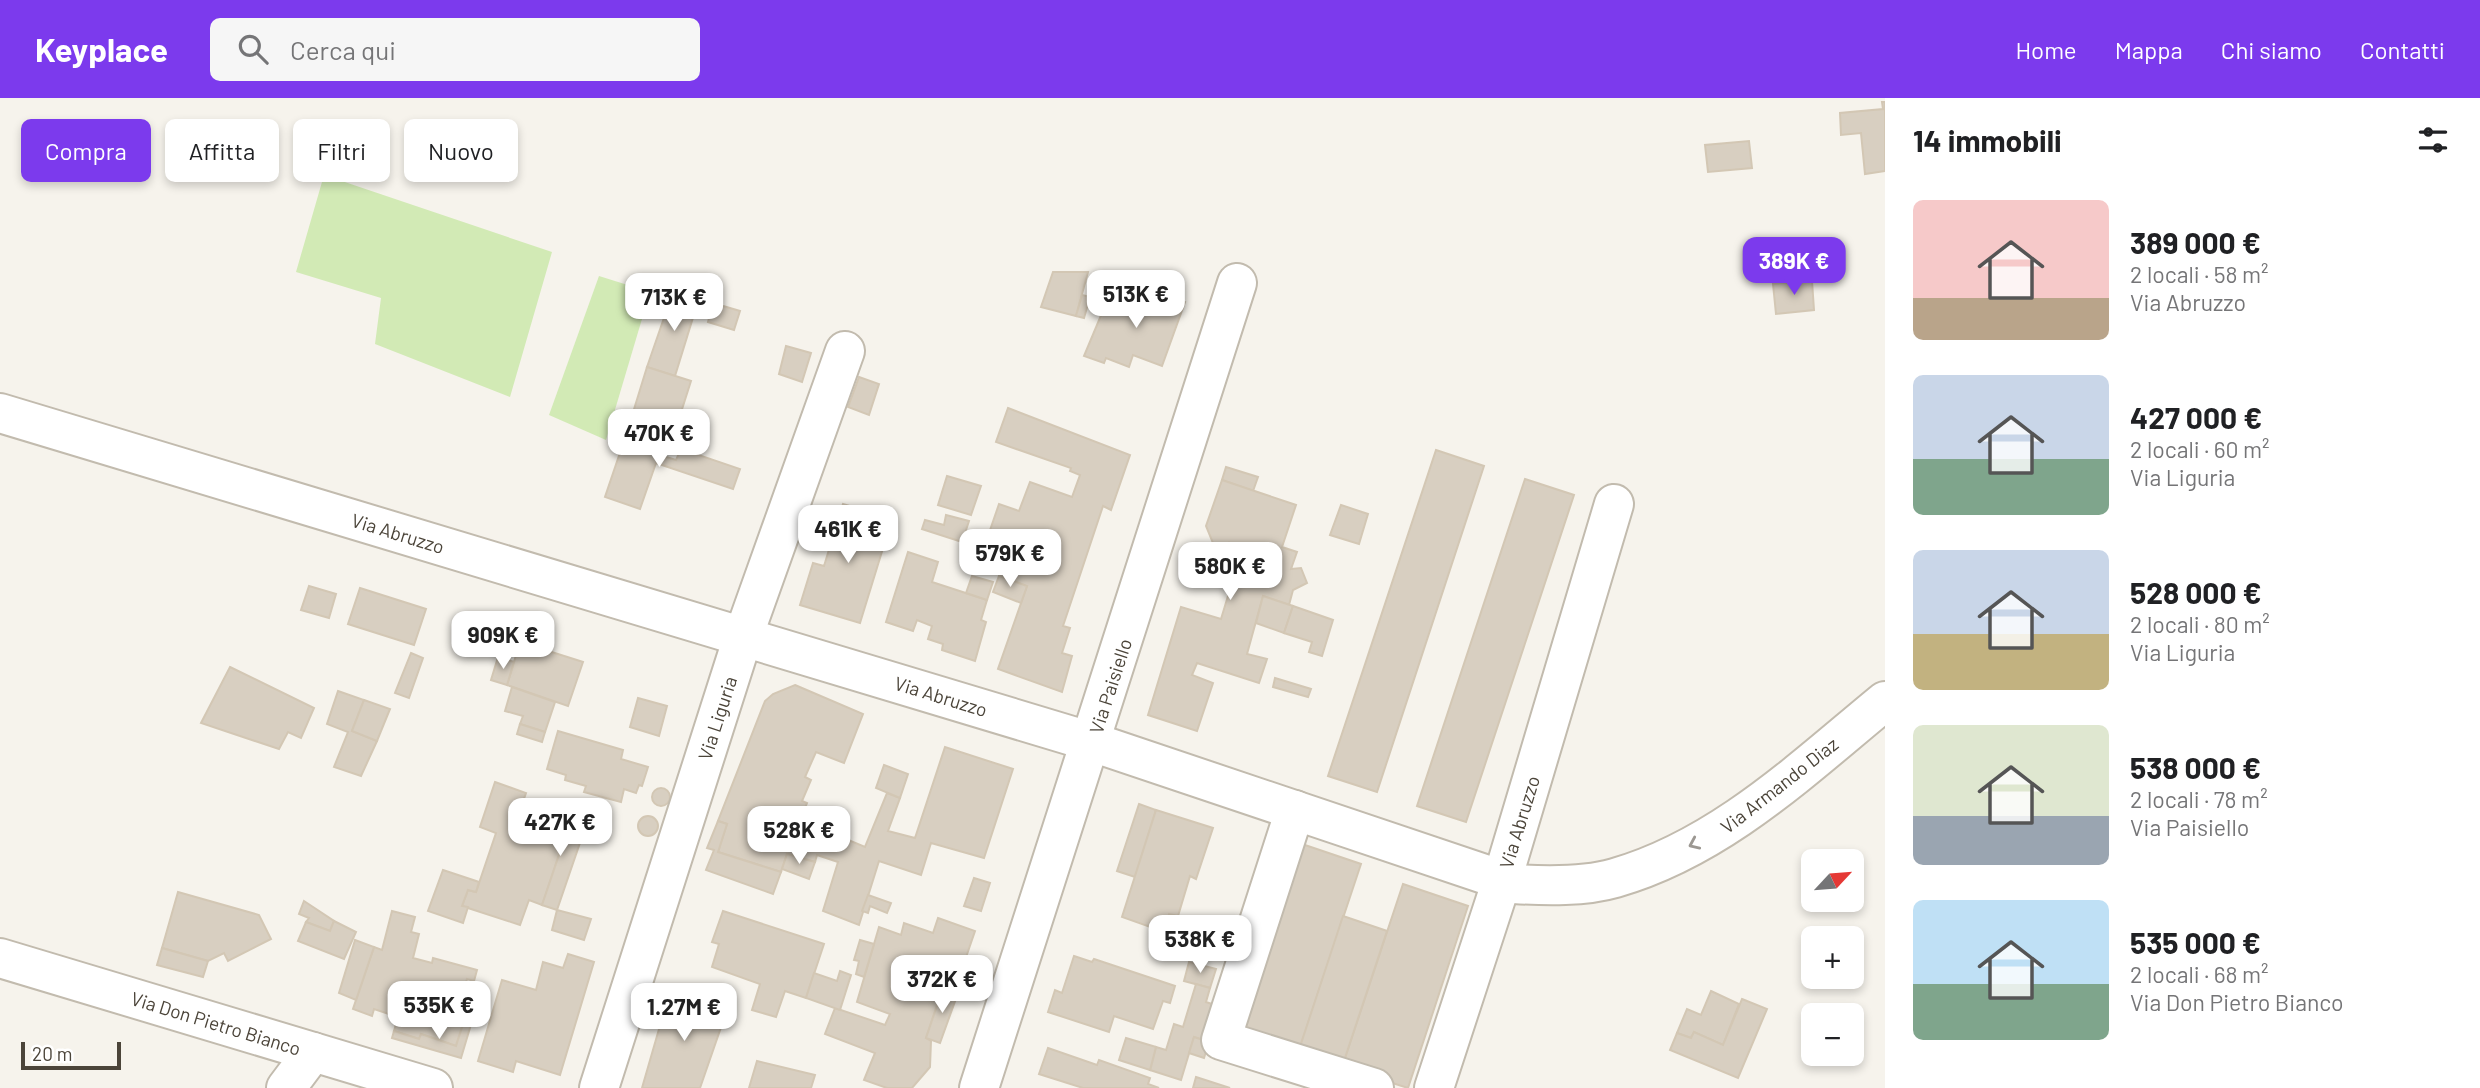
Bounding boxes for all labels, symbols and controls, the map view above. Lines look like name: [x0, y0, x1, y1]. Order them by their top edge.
search box: [210, 18, 700, 81]
text: Keyplace: [35, 29, 168, 69]
icon: search: [234, 30, 272, 68]
text: Cerca qui: [290, 34, 396, 65]
text: Home: [2015, 35, 2077, 64]
text: Mappa: [2115, 35, 2183, 64]
text: Chi siamo: [2221, 35, 2322, 64]
text: Contatti: [2360, 35, 2445, 64]
chip: Compra: [21, 119, 151, 182]
chip: Affitta: [165, 119, 279, 182]
chip: Filtri: [293, 119, 390, 182]
chip: Nuovo: [404, 119, 518, 182]
icon: filters: [2414, 121, 2452, 159]
text: 14 immobili: [1913, 122, 2062, 158]
text: 389 000 €: [2130, 224, 2261, 260]
icon: home: [1969, 228, 2053, 312]
pin: 389K €: [1737, 238, 1851, 297]
text: 389K €: [1759, 246, 1829, 274]
text: 2 locali · 58 m²: [2130, 260, 2269, 288]
pin: 513K €: [1079, 271, 1193, 330]
pin: 713K €: [617, 274, 731, 333]
text: 513K €: [1103, 279, 1169, 307]
text: 713K €: [641, 282, 707, 310]
text: Via Abruzzo: [2130, 288, 2246, 316]
text: 427 000 €: [2130, 399, 2262, 435]
icon: home: [1969, 403, 2053, 487]
pin: 470K €: [602, 410, 716, 469]
text: 470K €: [624, 418, 694, 446]
text: 2 locali · 60 m²: [2130, 435, 2270, 463]
text: Via Liguria: [2130, 463, 2235, 491]
pin: 461K €: [791, 505, 905, 565]
street label: Via Abruzzo: [349, 508, 447, 558]
text: 461K €: [814, 514, 882, 542]
pin: 579K €: [953, 530, 1067, 589]
text: 579K €: [975, 538, 1045, 566]
pin: 580K €: [1173, 542, 1287, 602]
text: 580K €: [1194, 551, 1266, 579]
text: 528 000 €: [2130, 574, 2262, 610]
icon: home: [1969, 578, 2053, 662]
text: 2 locali · 80 m²: [2130, 610, 2270, 638]
pin: 909K €: [446, 612, 560, 671]
text: 909K €: [467, 620, 539, 648]
street label: Via Paisiello: [1084, 636, 1136, 736]
text: Via Liguria: [2130, 638, 2235, 666]
street label: Via Abruzzo: [892, 671, 990, 721]
street label: Via Liguria: [693, 673, 741, 763]
street label: Via Armando Diaz: [1716, 732, 1842, 838]
text: 538 000 €: [2130, 749, 2261, 785]
icon: home: [1969, 753, 2053, 837]
street label: Via Abruzzo: [1494, 773, 1544, 871]
text: 2 locali · 78 m²: [2130, 785, 2268, 813]
pin: 427K €: [503, 798, 617, 858]
pin: 528K €: [742, 806, 856, 866]
text: 427K €: [524, 807, 596, 835]
text: Via Paisiello: [2130, 813, 2249, 841]
text: 528K €: [763, 815, 835, 843]
one-way arrow: [1689, 836, 1701, 850]
north arrow: [1801, 849, 1864, 912]
map controls: [1801, 849, 1864, 1066]
pin: 538K €: [1143, 916, 1257, 975]
text: 538K €: [1165, 924, 1235, 952]
text: 535 000 €: [2130, 924, 2261, 960]
button: +: [1801, 926, 1864, 989]
icon: home: [1969, 928, 2053, 1012]
pin: 372K €: [885, 956, 999, 1015]
text: 2 locali · 68 m²: [2130, 960, 2269, 988]
text: 372K €: [907, 964, 977, 992]
pin: 535K €: [382, 982, 496, 1041]
pin: 1.27M €: [619, 984, 749, 1043]
street label: Via Don Pietro Bianco: [128, 986, 304, 1060]
text: Via Don Pietro Bianco: [2130, 988, 2344, 1016]
text: 535K €: [404, 990, 474, 1018]
text: 1.27M €: [647, 992, 721, 1020]
button: −: [1801, 1003, 1864, 1066]
scale bar: [21, 1039, 121, 1071]
text: 20 m: [32, 1042, 72, 1065]

